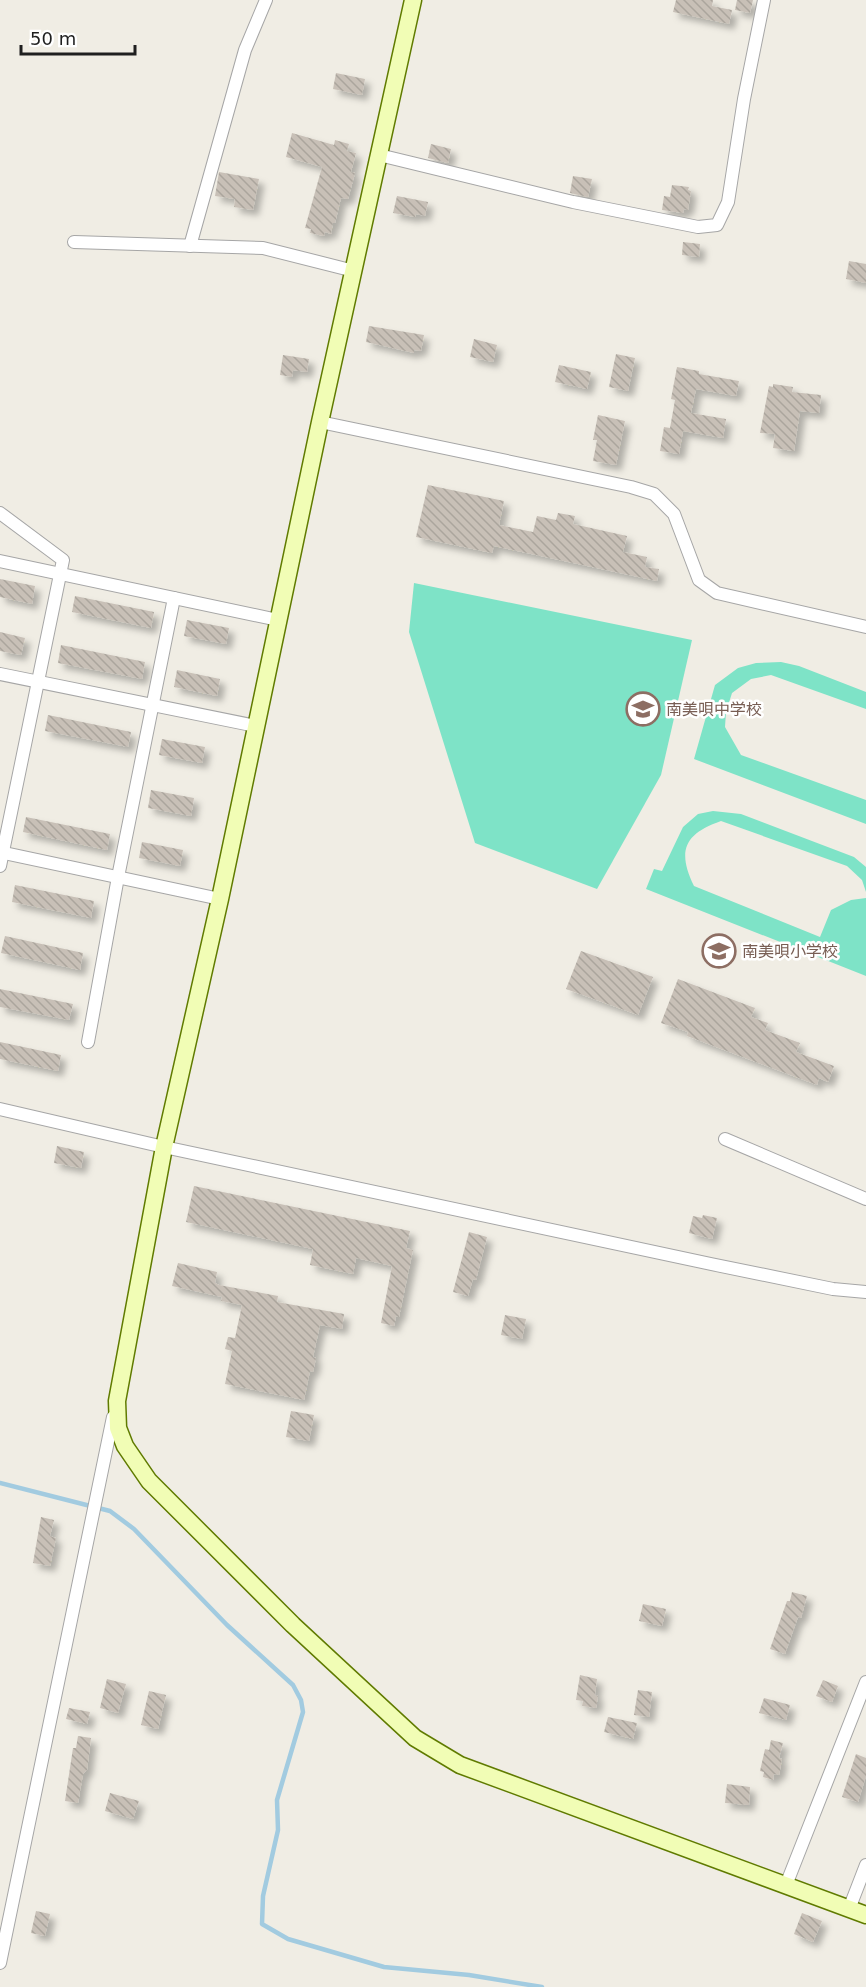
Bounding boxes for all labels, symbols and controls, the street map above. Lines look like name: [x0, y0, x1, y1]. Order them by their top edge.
scale bar: [21, 18, 135, 56]
text: 50 m: [30, 28, 76, 49]
school or university icon: 南美唄中学校: [625, 691, 661, 727]
place label: 南美唄中学校: [666, 700, 762, 719]
school or university icon: 南美唄小学校: [701, 933, 737, 969]
place label: 南美唄小学校: [742, 942, 838, 961]

